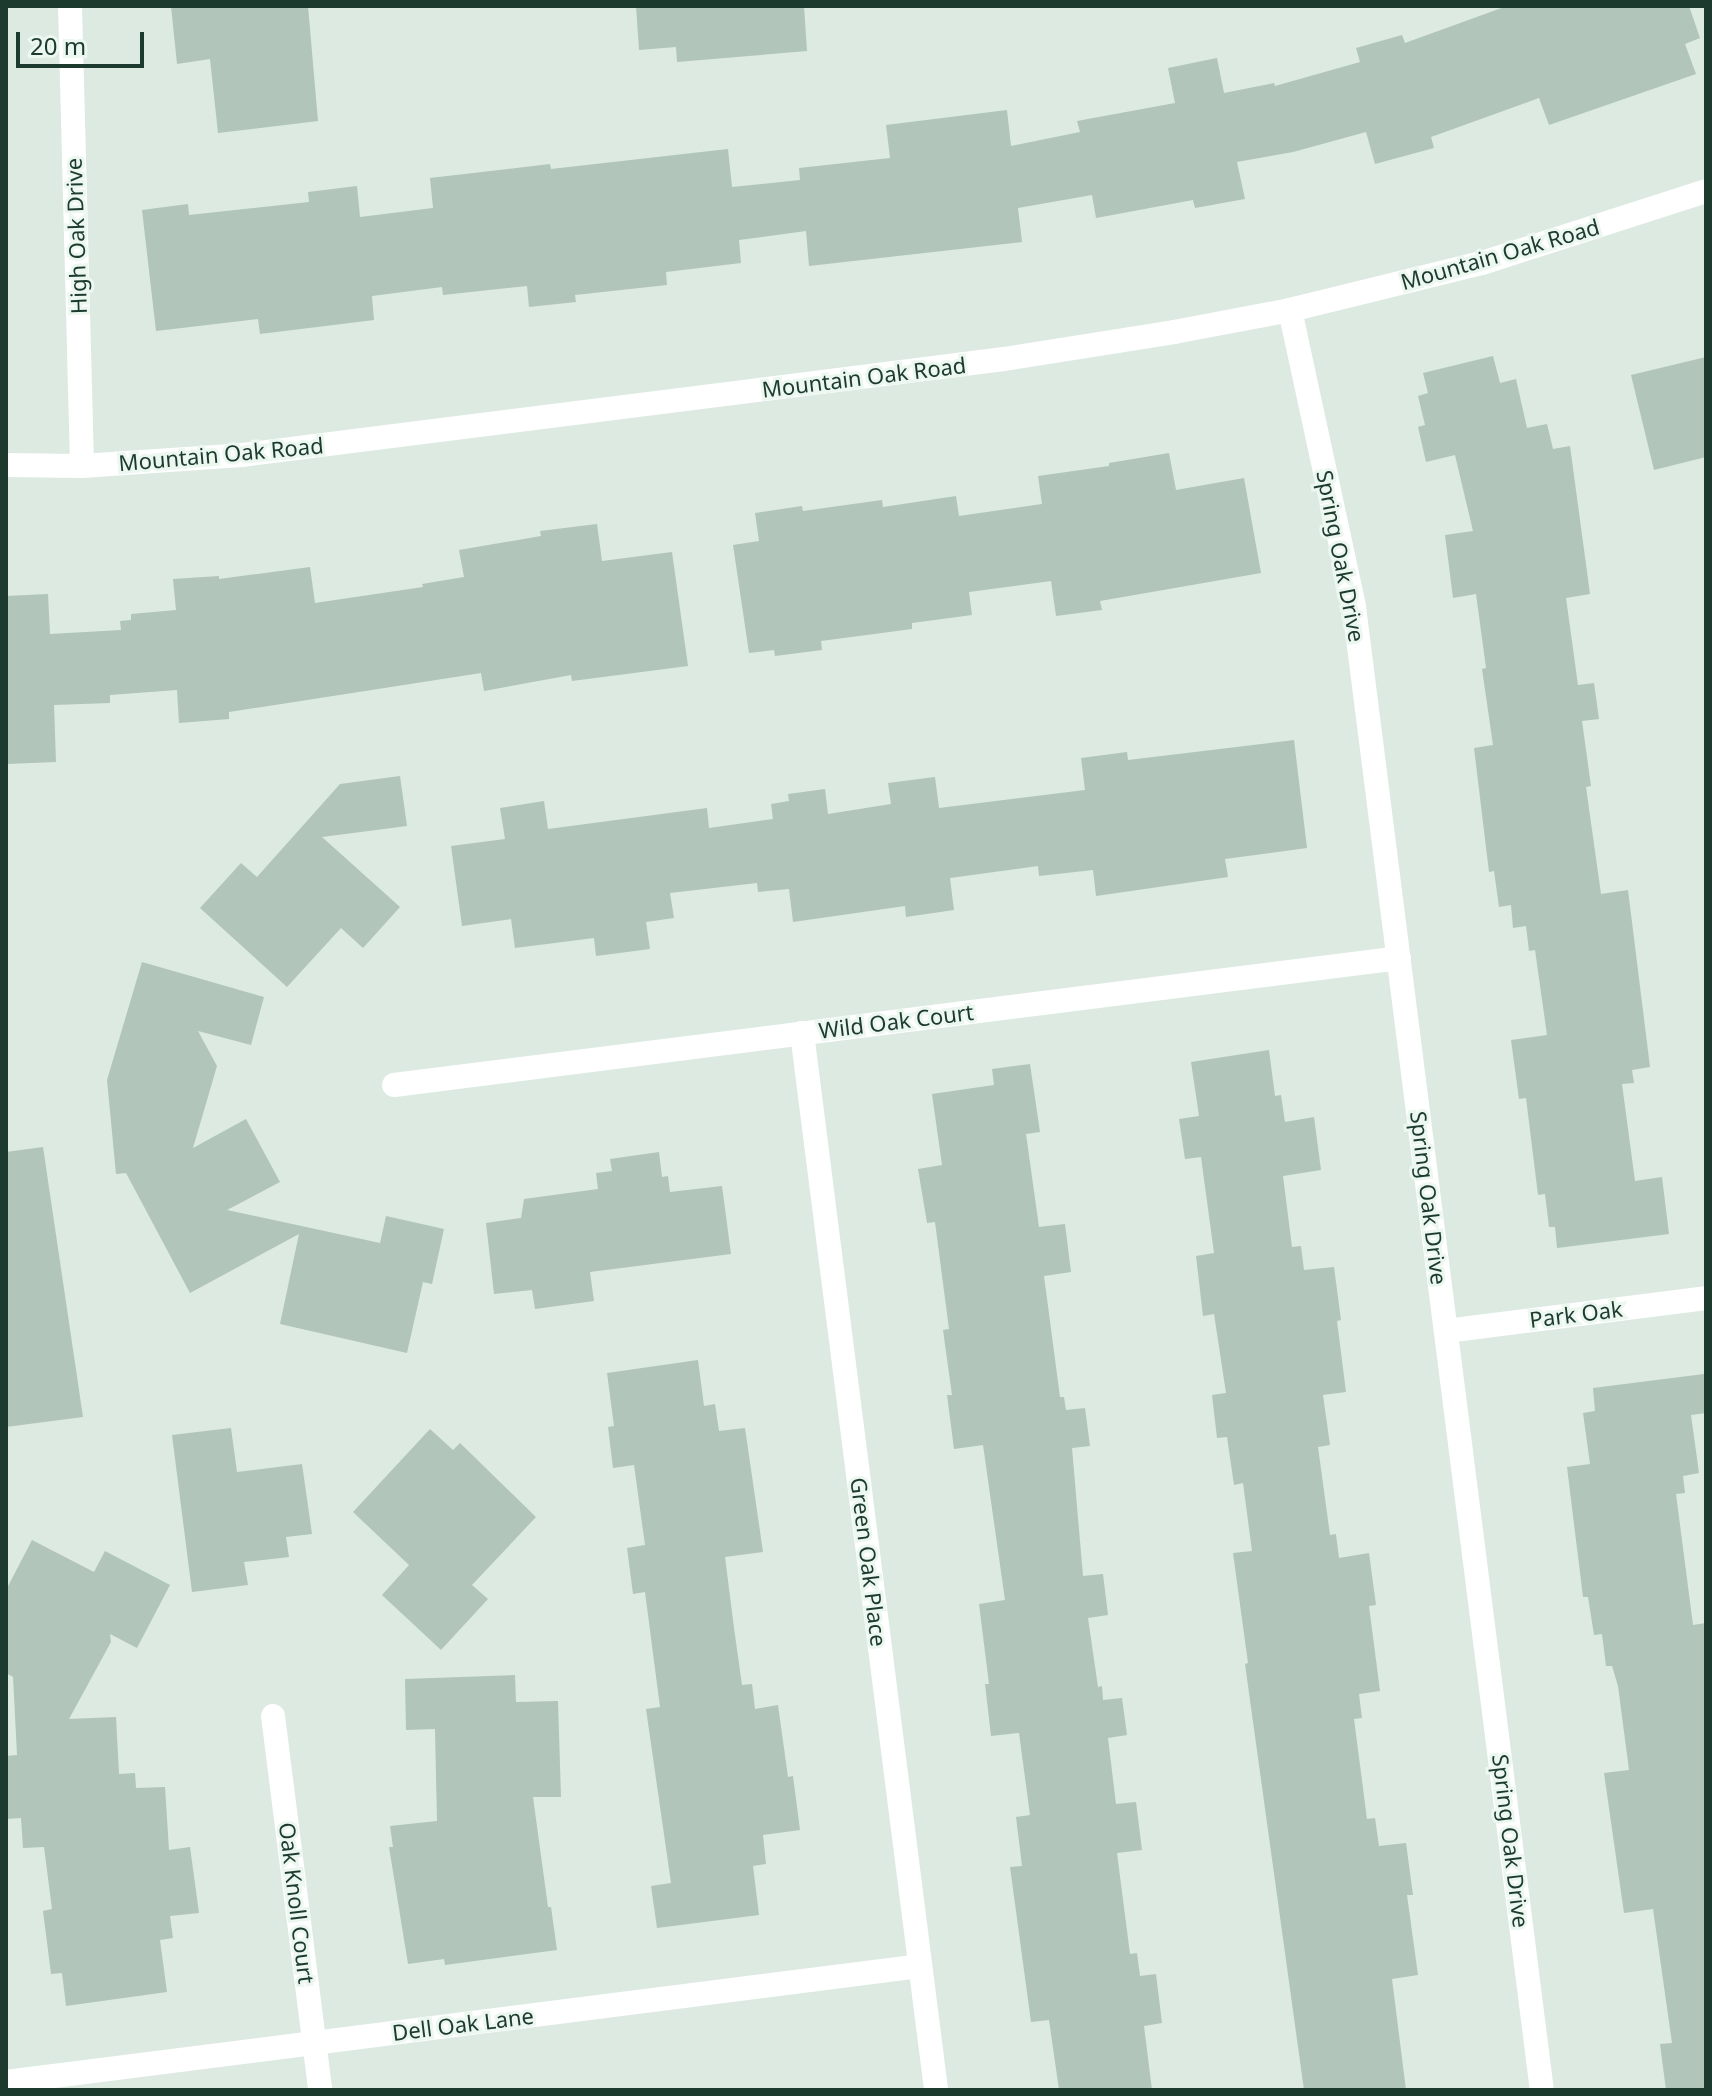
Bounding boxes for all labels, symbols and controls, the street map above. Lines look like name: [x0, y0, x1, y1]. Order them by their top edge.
scale bar: [20, 16, 148, 66]
text: 20 m: [30, 29, 86, 62]
street label: High Oak Drive: [60, 157, 92, 315]
street label: Mountain Oak Road: [1398, 213, 1602, 295]
street label: Mountain Oak Road: [760, 351, 968, 403]
street label: Mountain Oak Road: [117, 432, 325, 476]
street label: Spring Oak Drive: [1311, 468, 1371, 644]
street label: Wild Oak Court: [817, 998, 975, 1044]
street label: Spring Oak Drive: [1405, 1110, 1453, 1286]
street label: Park Oak: [1528, 1295, 1624, 1333]
street label: Green Oak Place: [846, 1476, 892, 1648]
street label: Spring Oak Drive: [1487, 1753, 1535, 1929]
street label: Oak Knoll Court: [274, 1821, 320, 1985]
street label: Dell Oak Lane: [391, 2002, 535, 2046]

